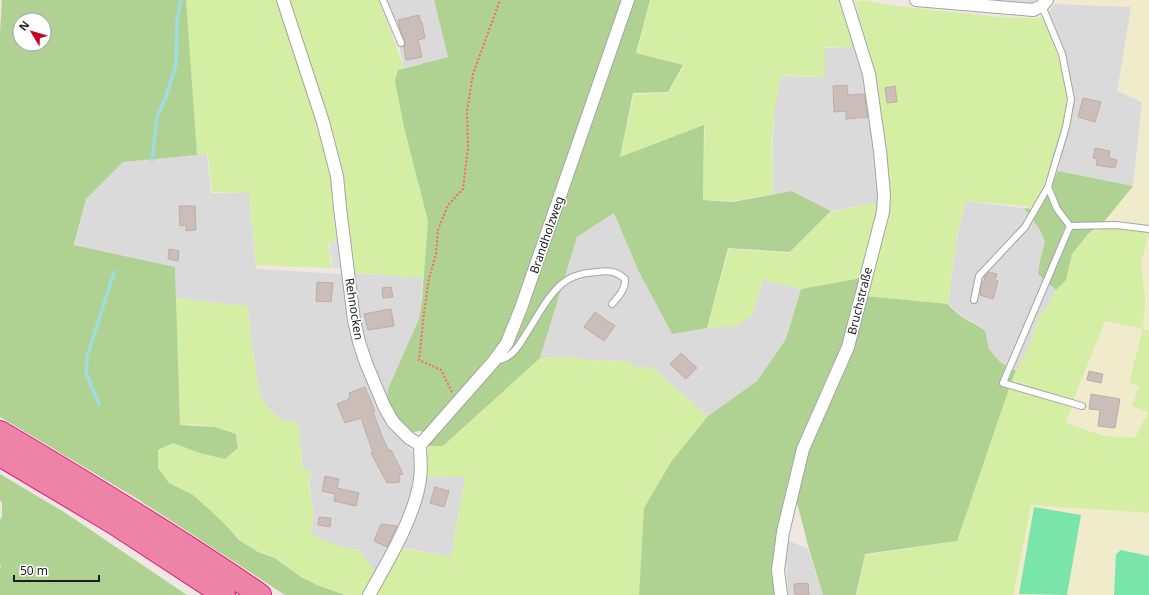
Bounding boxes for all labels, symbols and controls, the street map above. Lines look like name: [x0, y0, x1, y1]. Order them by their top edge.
north arrow: [12, 12, 52, 52]
text: N: [15, 17, 32, 34]
street label: Brandholzweg: [525, 194, 568, 276]
street label: Bruchstraße: [843, 265, 876, 337]
street label: Rehnocken: [341, 277, 368, 341]
scale bar: [14, 557, 99, 583]
text: 50 m: [20, 562, 48, 579]

